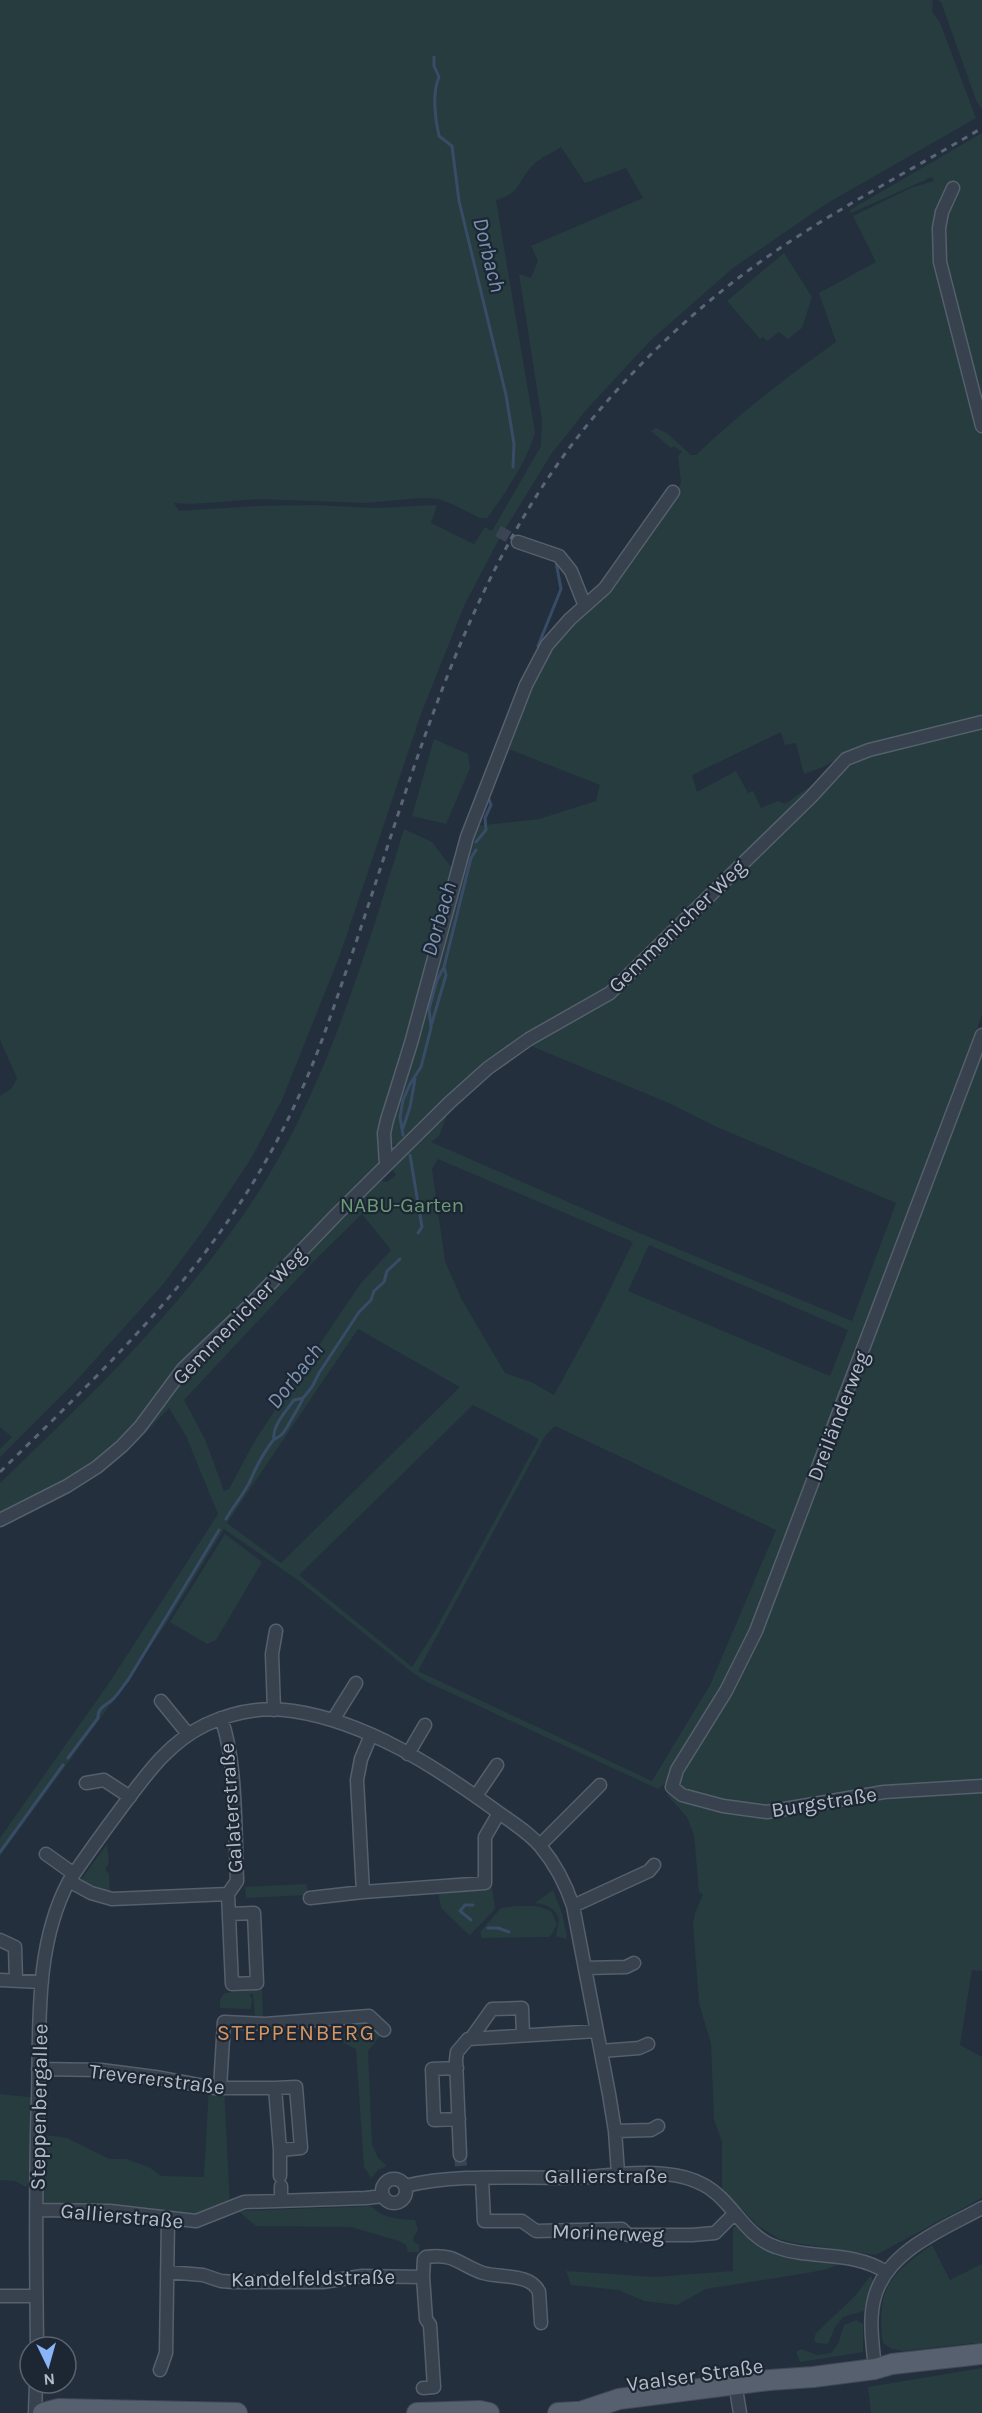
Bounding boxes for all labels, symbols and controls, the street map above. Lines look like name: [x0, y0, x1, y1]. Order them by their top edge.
water label: Dorbach: [467, 215, 511, 295]
street label: Gemmenicher Weg: [604, 854, 751, 997]
water label: Dorbach: [416, 879, 462, 959]
park label: NABU-Garten: [340, 1193, 464, 1217]
street label: Gemmenicher Weg: [168, 1242, 311, 1389]
water label: Dorbach: [261, 1338, 329, 1414]
street label: Dreiländerweg: [802, 1347, 874, 1484]
street label: Galaterstraße: [214, 1742, 248, 1874]
street label: Burgstraße: [769, 1782, 879, 1822]
district label: STEPPENBERG: [217, 2020, 375, 2046]
street label: Steppenbergallee: [26, 2023, 52, 2191]
street label: Trevererstraße: [88, 2059, 226, 2099]
street label: Gallierstraße: [544, 2164, 668, 2188]
street label: Gallierstraße: [60, 2199, 184, 2233]
street label: Morinerweg: [552, 2219, 665, 2247]
street label: Kandelfeldstraße: [231, 2265, 395, 2291]
north arrow: [18, 2335, 78, 2395]
street label: Vaalser Straße: [625, 2354, 765, 2396]
text: N: [43, 2369, 56, 2389]

